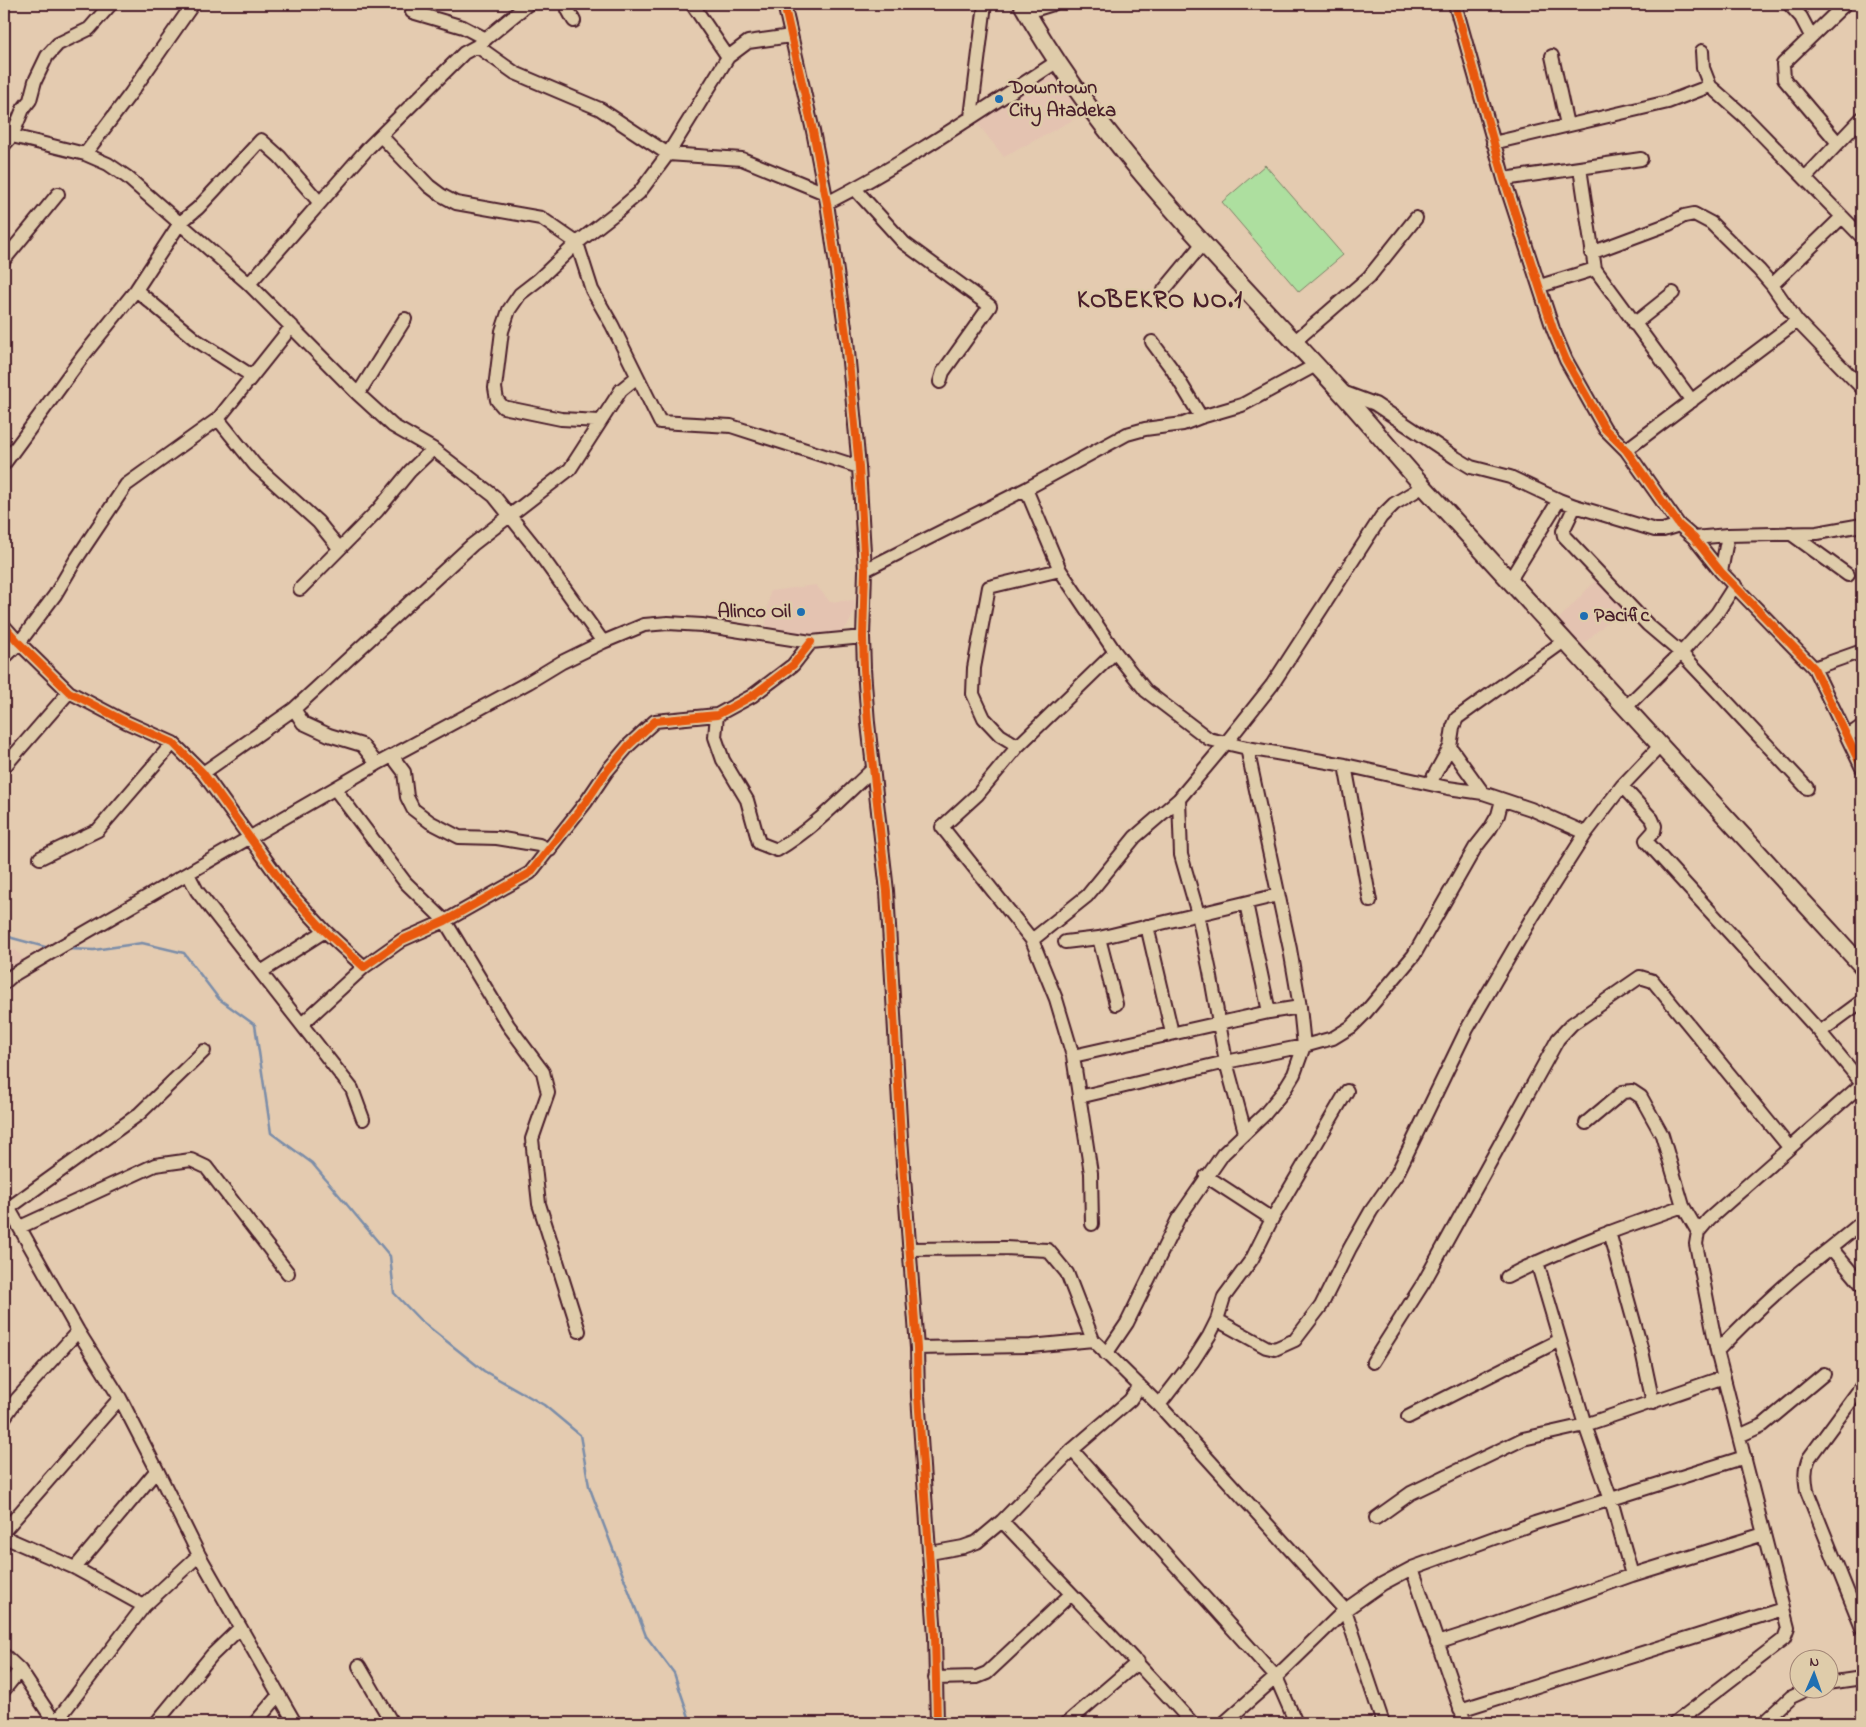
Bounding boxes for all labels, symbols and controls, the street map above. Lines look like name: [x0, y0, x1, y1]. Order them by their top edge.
place label: Downtown City Atadeka: [1008, 74, 1116, 127]
marker: Downtown City Atadeka: [993, 93, 1005, 105]
district label: KOBEKRO NO.1: [1077, 283, 1243, 319]
place label: Alinco Oil: [717, 598, 791, 627]
place label: Pacific: [1594, 602, 1651, 631]
marker: Alinco Oil: [795, 606, 807, 618]
marker: Pacific: [1578, 610, 1590, 622]
north arrow: [1788, 1650, 1838, 1700]
text: N: [1809, 1652, 1819, 1673]

